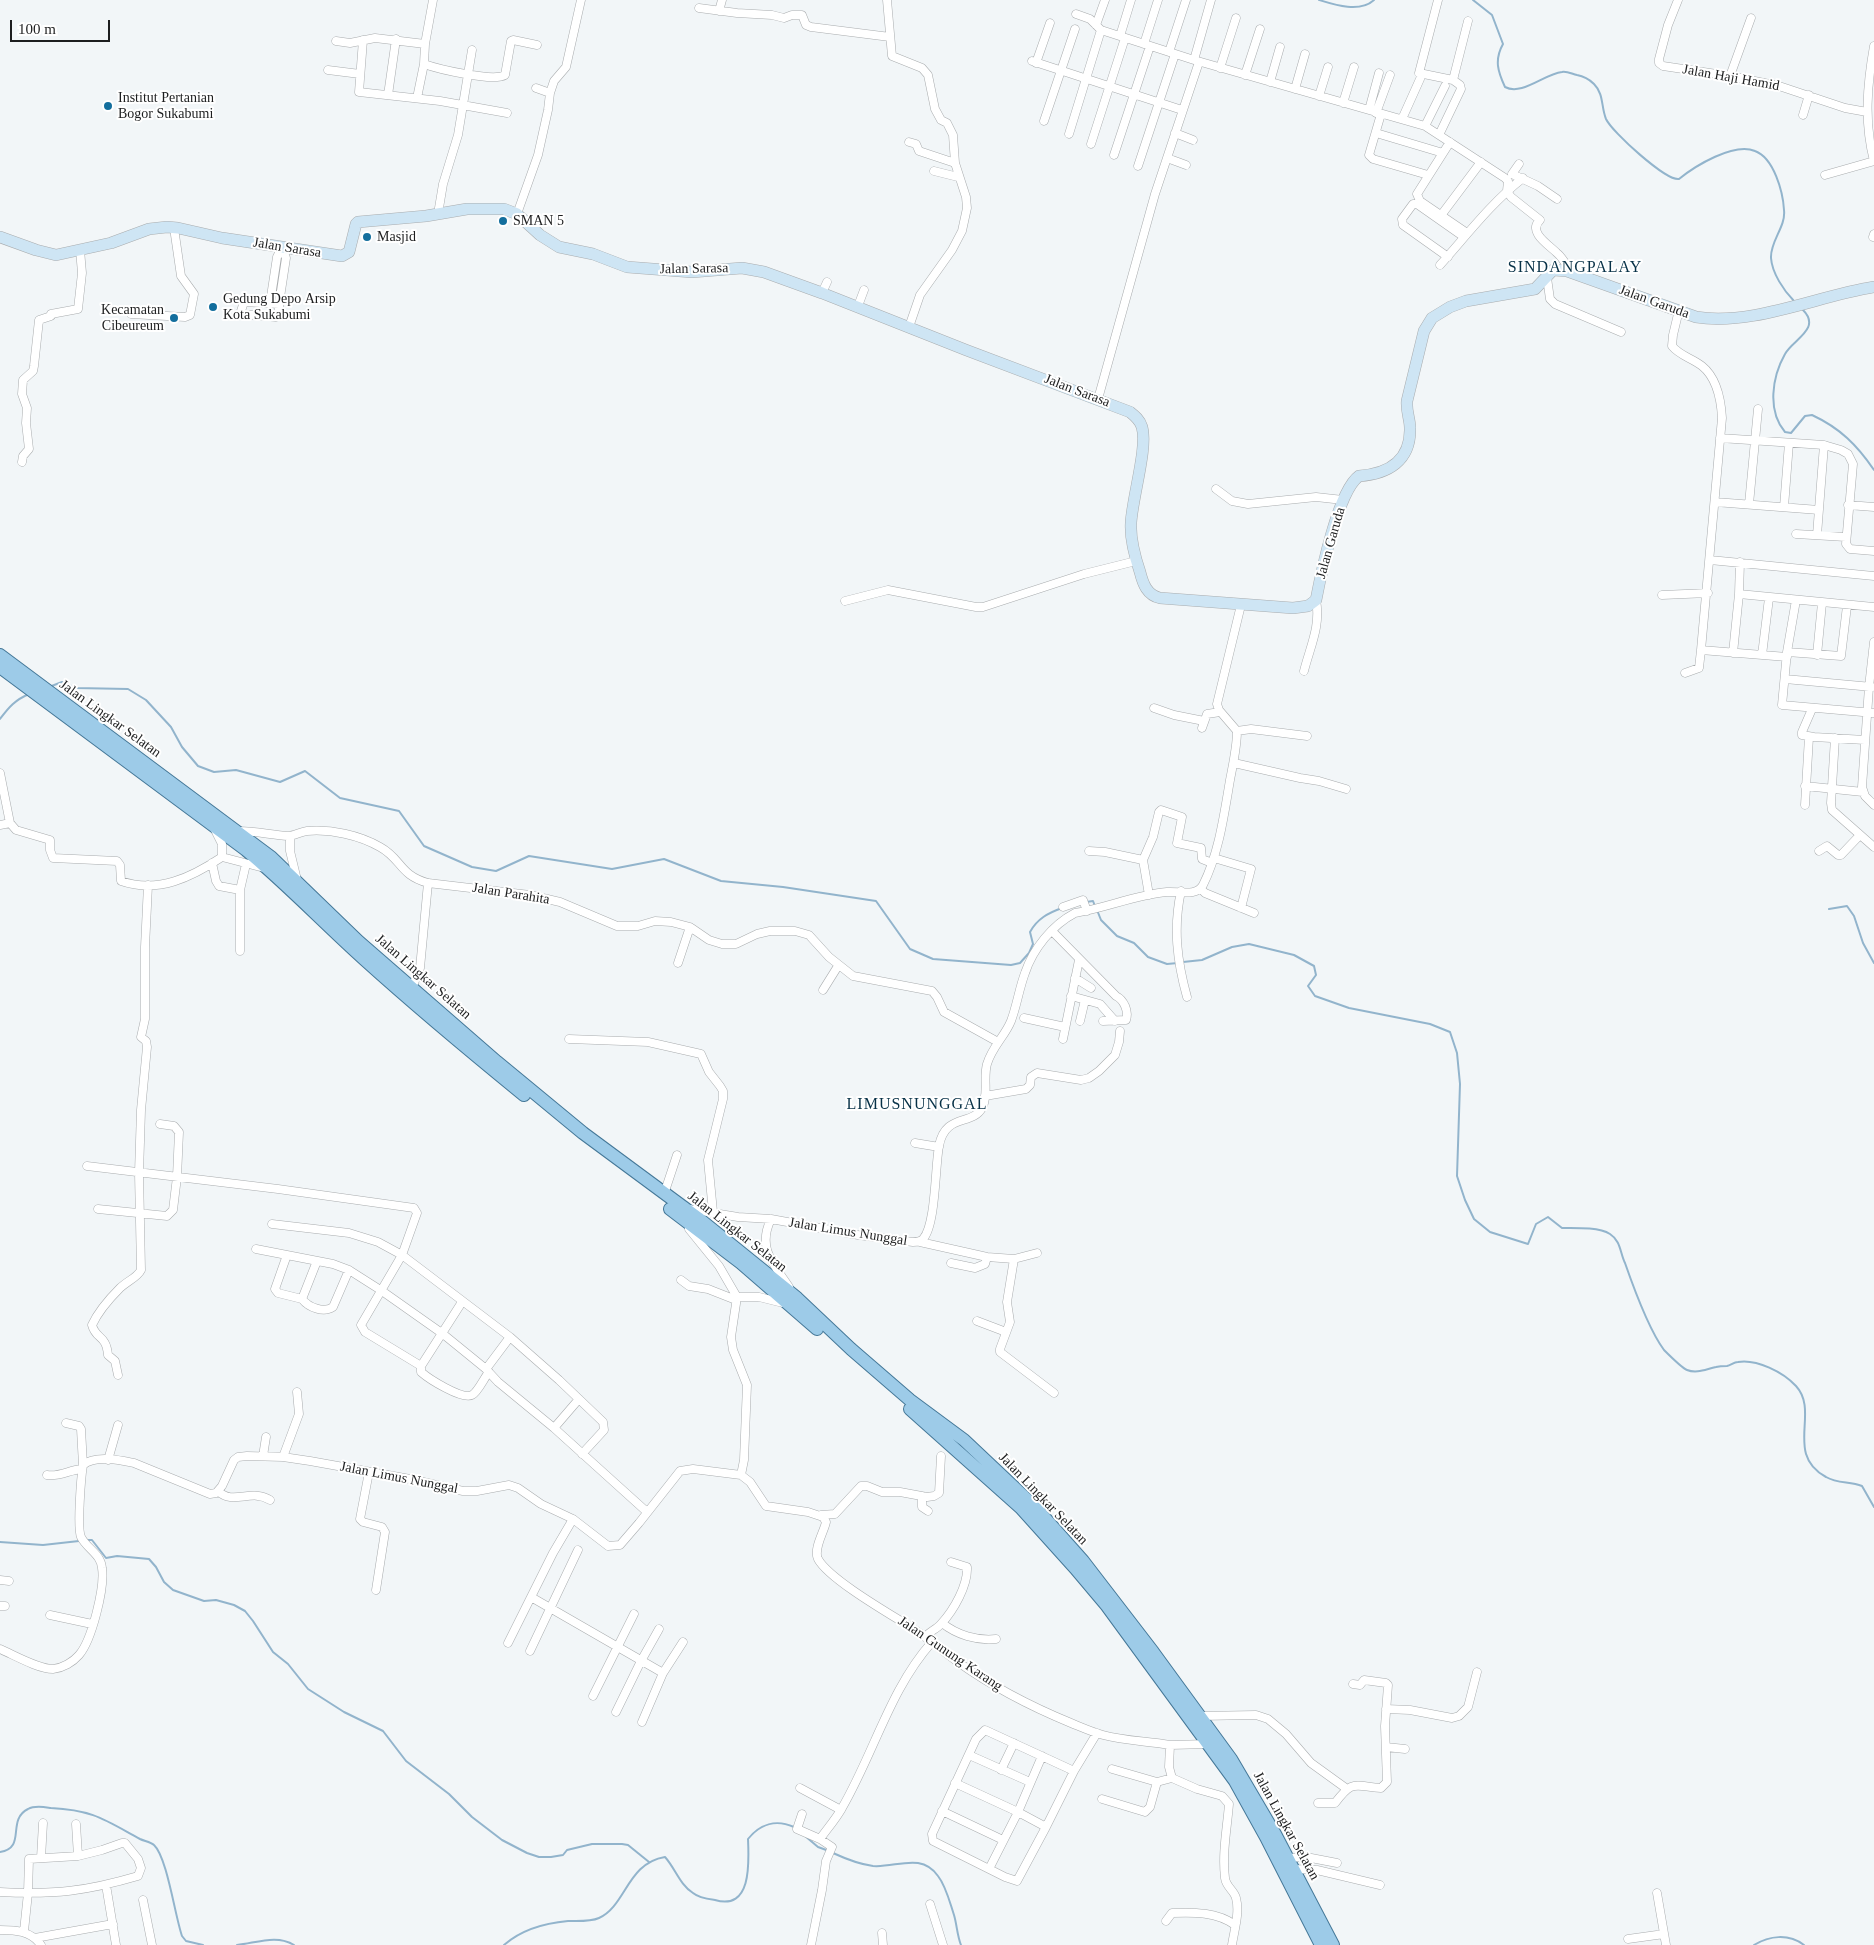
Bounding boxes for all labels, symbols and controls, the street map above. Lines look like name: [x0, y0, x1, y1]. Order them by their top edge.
scale bar: [12, 10, 112, 42]
text: 100 m: [18, 21, 56, 37]
street label: Jalan Haji Hamid: [1681, 61, 1781, 95]
place label: Institut Pertanian Bogor Sukabumi: [118, 90, 214, 122]
marker: Institut Pertanian Bogor Sukabumi: [102, 100, 114, 112]
place label: SMAN 5: [513, 213, 564, 229]
marker: SMAN 5: [497, 215, 509, 227]
place label: Masjid: [377, 229, 416, 245]
marker: Masjid: [361, 231, 373, 243]
street label: Jalan Sarasa: [252, 234, 322, 262]
district label: SINDANGPALAY: [1506, 258, 1644, 278]
street label: Jalan Sarasa: [659, 260, 729, 278]
street label: Jalan Garuda: [1617, 282, 1691, 322]
place label: Gedung Depo Arsip Kota Sukabumi: [223, 291, 336, 324]
marker: Gedung Depo Arsip Kota Sukabumi: [207, 301, 219, 313]
place label: Kecamatan Cibeureum: [101, 302, 164, 334]
marker: Kecamatan Cibeureum: [168, 312, 180, 324]
street label: Jalan Sarasa: [1042, 371, 1112, 411]
street label: Jalan Garuda: [1313, 505, 1349, 581]
street label: Jalan Lingkar Selatan: [56, 677, 164, 761]
street label: Jalan Parahita: [471, 880, 551, 908]
street label: Jalan Lingkar Selatan: [372, 931, 474, 1023]
district label: LIMUSNUNGGAL: [845, 1095, 989, 1115]
street label: Jalan Lingkar Selatan: [684, 1188, 790, 1276]
street label: Jalan Limus Nunggal: [788, 1214, 908, 1250]
street label: Jalan Lingkar Selatan: [995, 1450, 1091, 1548]
street label: Jalan Limus Nunggal: [339, 1458, 459, 1498]
street label: Jalan Gunung Karang: [895, 1613, 1005, 1695]
street label: Jalan Lingkar Selatan: [1249, 1769, 1323, 1883]

